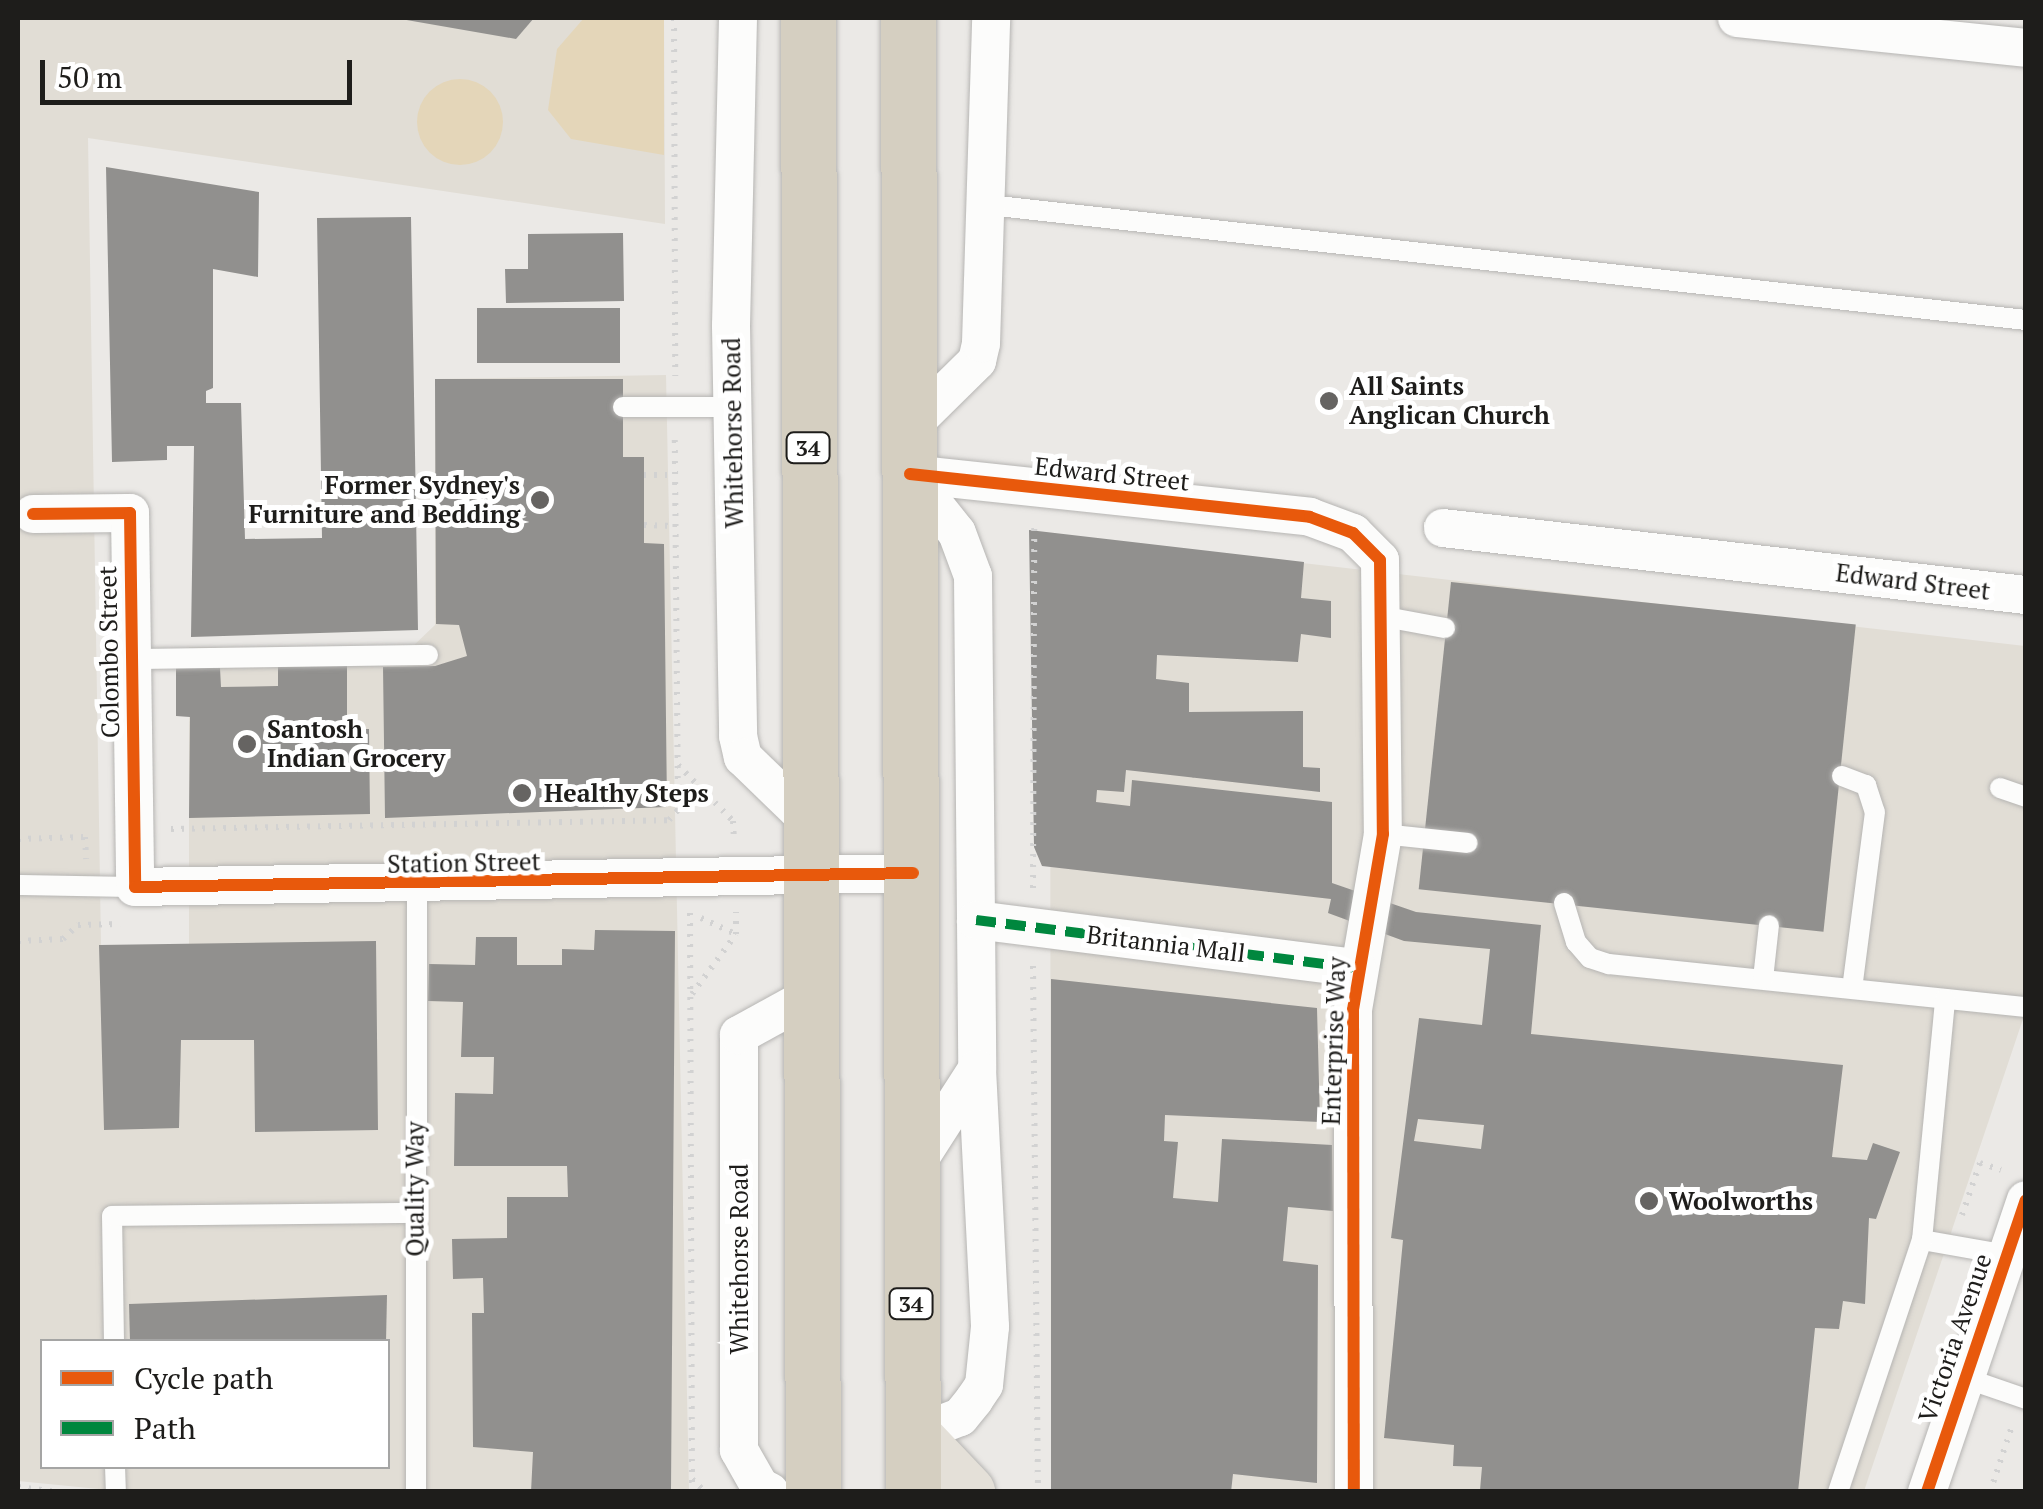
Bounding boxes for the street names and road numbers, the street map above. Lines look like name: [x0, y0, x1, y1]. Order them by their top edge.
street label: Whitehorse Road: [716, 337, 750, 529]
road number: 34: [786, 431, 830, 465]
street label: Edward Street: [1033, 451, 1191, 497]
street label: Edward Street: [1834, 558, 1992, 606]
street label: Colombo Street: [92, 566, 126, 738]
street label: Station Street: [387, 847, 541, 879]
street label: Britannia Mall: [1085, 919, 1247, 969]
street label: Enterprise Way: [1316, 956, 1352, 1126]
street label: Quality Way: [400, 1121, 430, 1257]
street label: Whitehorse Road: [724, 1164, 754, 1354]
street label: Victoria Avenue: [1912, 1249, 1998, 1427]
road number: 34: [888, 1287, 934, 1321]

